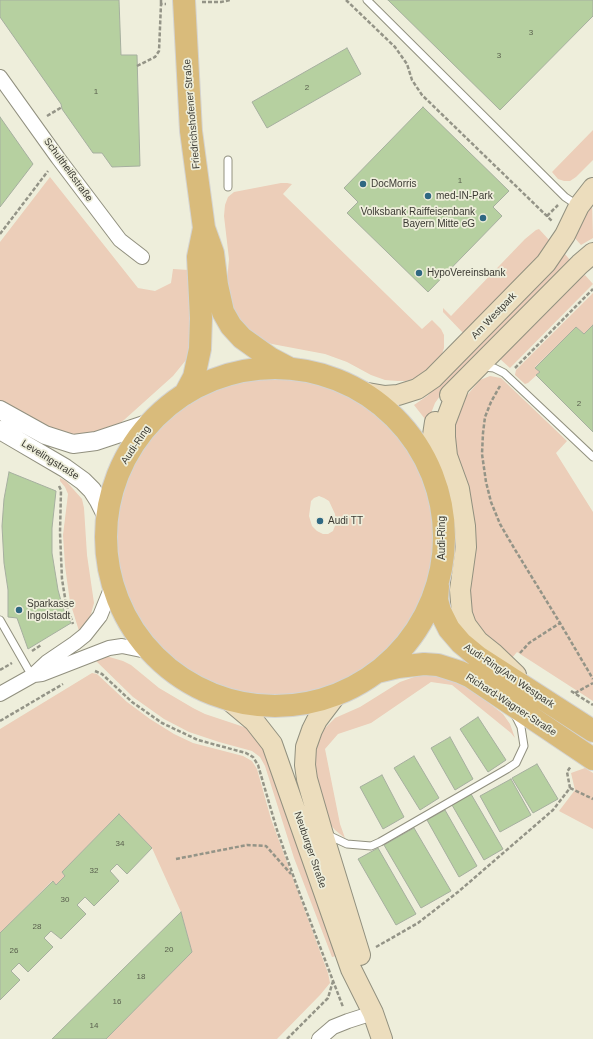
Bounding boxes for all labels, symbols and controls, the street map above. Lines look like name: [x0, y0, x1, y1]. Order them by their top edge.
house number: 3: [529, 28, 533, 38]
house number: 3: [497, 51, 501, 61]
street label: Friedrichshofener Straße: [181, 58, 203, 170]
house number: 2: [305, 83, 309, 93]
house number: 1: [94, 87, 98, 97]
street label: Schultheißstraße: [41, 136, 95, 204]
house number: 1: [458, 176, 462, 186]
place label: DocMorris: [371, 178, 417, 190]
marker: DocMorris: [358, 179, 368, 189]
place label: med-IN-Park: [436, 190, 493, 202]
marker: med-IN-Park: [423, 191, 433, 201]
place label: Volksbank Raiffeisenbank Bayern Mitte eG: [361, 206, 475, 230]
marker: Volksbank Raiffeisenbank Bayern Mitte eG: [478, 213, 488, 223]
place label: HypoVereinsbank: [427, 267, 505, 279]
marker: HypoVereinsbank: [414, 268, 424, 278]
street label: Am Westpark: [469, 290, 519, 342]
house number: 2: [577, 399, 581, 409]
street label: Audi-Ring: [119, 423, 153, 467]
street label: Levelingstraße: [19, 438, 81, 482]
place label: Audi TT: [328, 515, 363, 527]
marker: Audi TT: [315, 516, 325, 526]
street label: Audi-Ring: [436, 516, 448, 560]
place label: Sparkasse Ingolstadt: [27, 598, 74, 622]
marker: Sparkasse Ingolstadt: [14, 605, 24, 615]
street label: Audi-Ring/Am Westpark: [461, 641, 557, 711]
street label: Richard-Wagner-Straße: [463, 671, 559, 739]
street label: Neuburger Straße: [291, 810, 329, 890]
house number: 34: [116, 839, 124, 849]
house number: 32: [90, 866, 98, 876]
house number: 30: [61, 895, 69, 905]
house number: 28: [33, 922, 41, 932]
house number: 20: [165, 945, 173, 955]
house number: 26: [10, 946, 18, 956]
house number: 18: [137, 972, 145, 982]
house number: 16: [113, 997, 121, 1007]
house number: 14: [90, 1021, 98, 1031]

